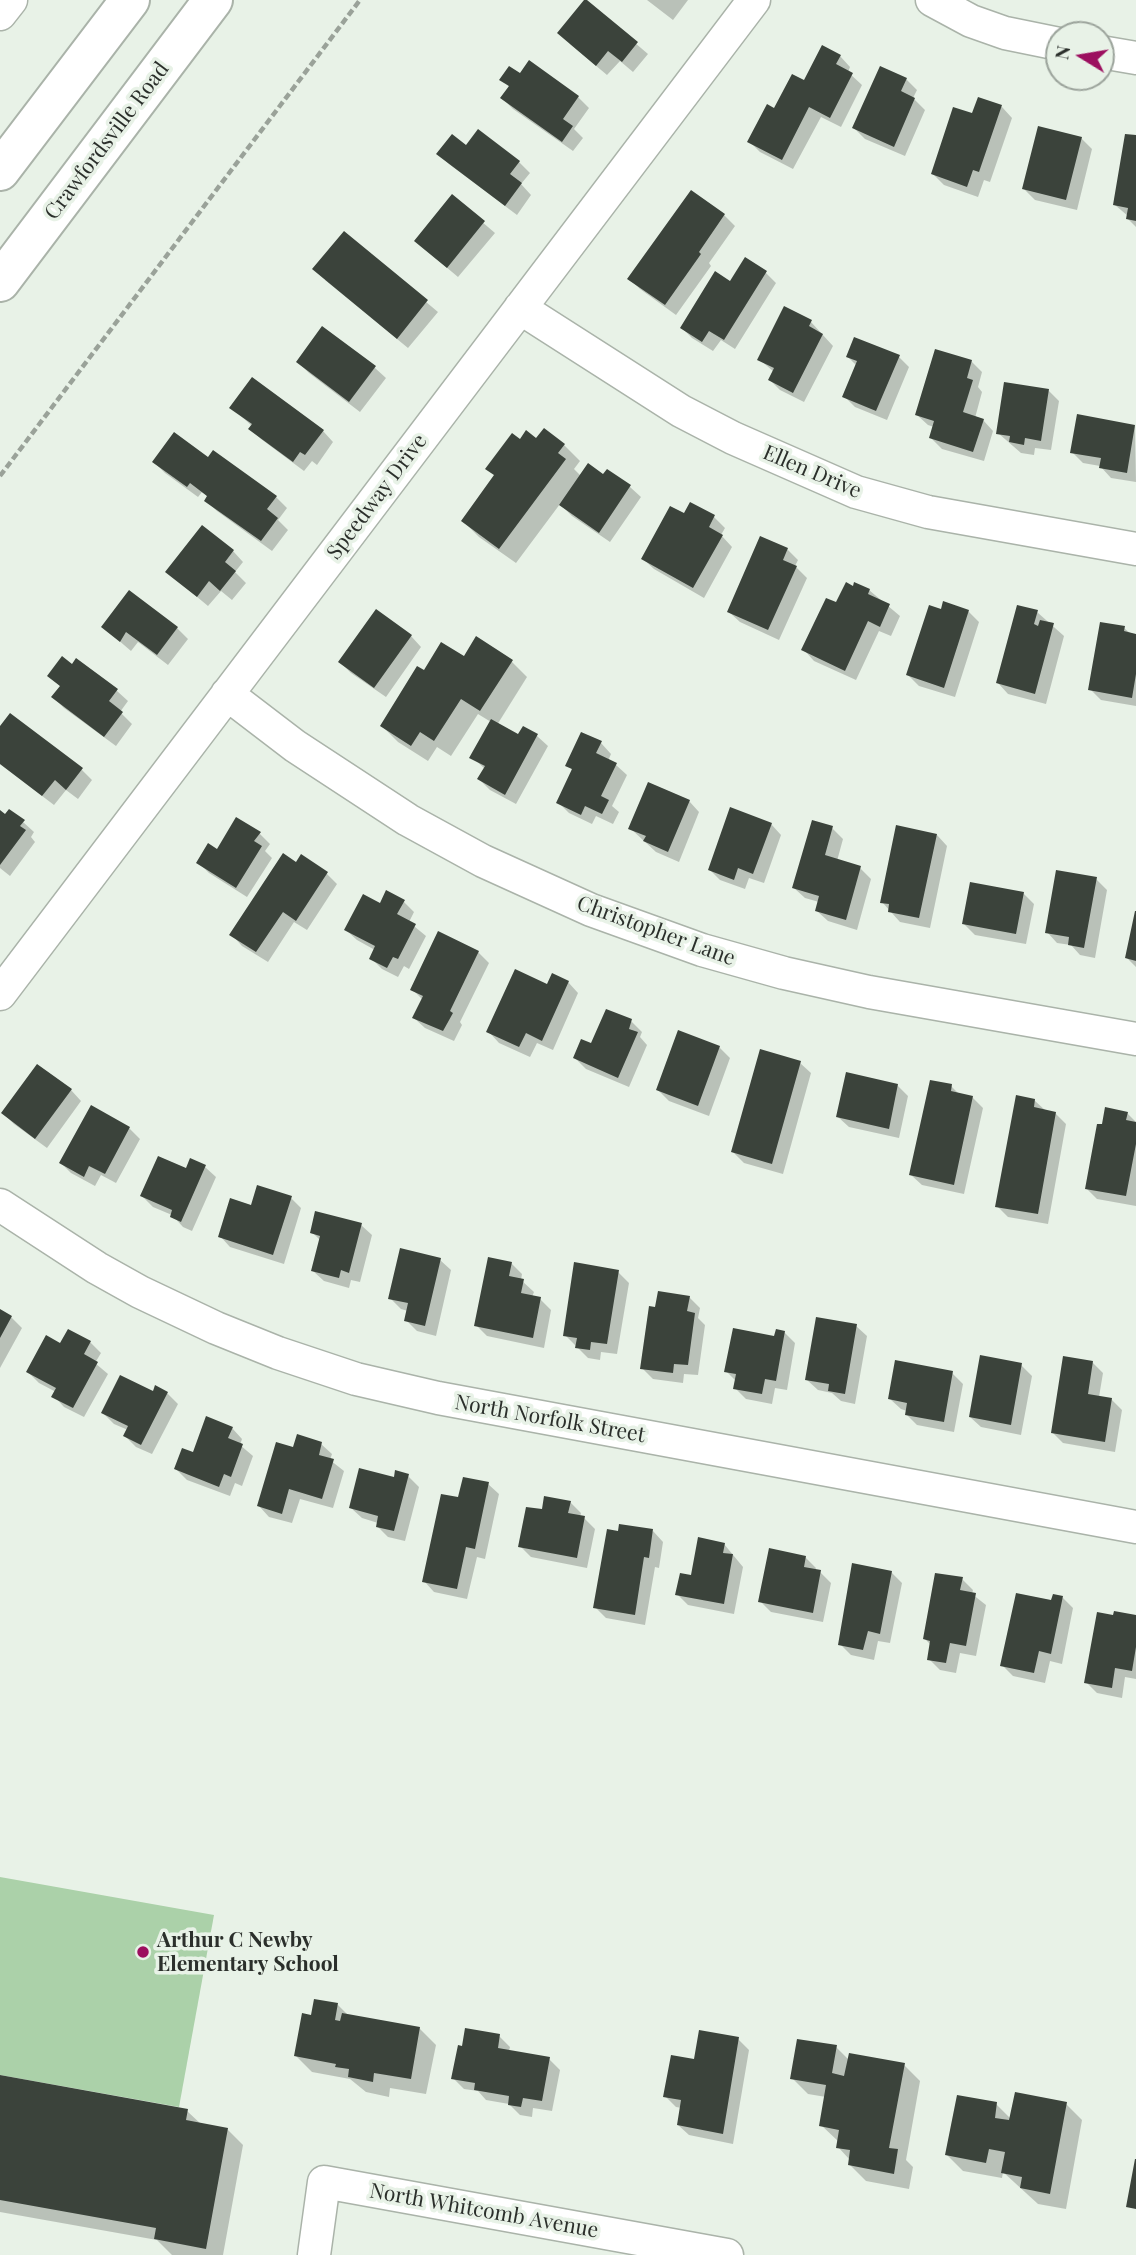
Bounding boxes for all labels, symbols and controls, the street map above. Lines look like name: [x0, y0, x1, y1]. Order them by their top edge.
north arrow: [1045, 21, 1115, 91]
text: N: [1047, 43, 1075, 62]
street label: Crawfordsville Road: [40, 57, 174, 225]
street label: Speedway Drive: [322, 429, 432, 565]
street label: Ellen Drive: [759, 440, 865, 504]
street label: Christopher Lane: [574, 891, 738, 971]
street label: North Norfolk Street: [453, 1390, 647, 1448]
place label: Arthur C Newby Elementary School: [157, 1927, 339, 1977]
marker: Arthur C Newby Elementary School: [135, 1944, 151, 1960]
street label: North Whitcomb Avenue: [368, 2178, 600, 2244]

